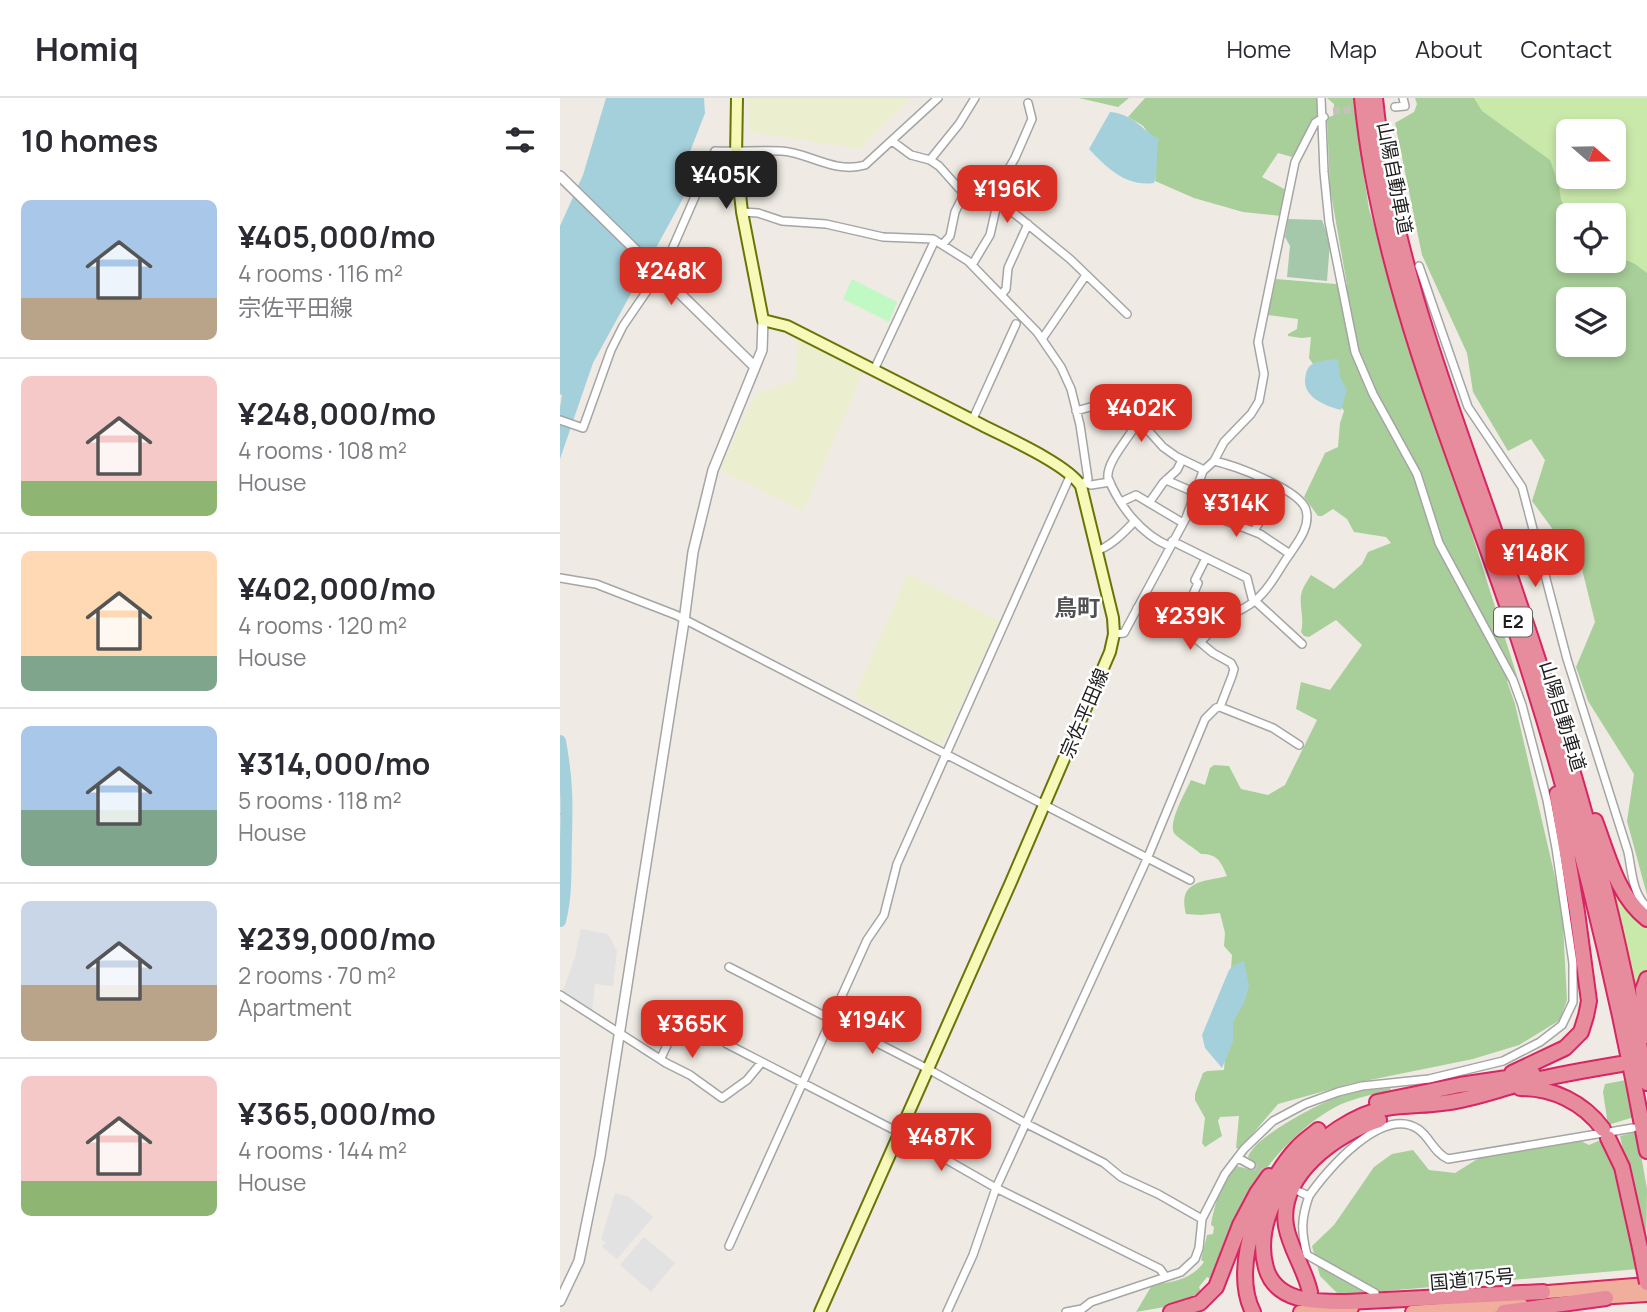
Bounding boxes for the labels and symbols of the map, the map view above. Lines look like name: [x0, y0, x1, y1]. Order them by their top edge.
north arrow: [1556, 119, 1626, 189]
street label: 山陽自動車道: [1371, 120, 1419, 236]
pin: ¥405K: [677, 152, 775, 211]
pin: ¥196K: [958, 166, 1056, 225]
pin: ¥248K: [622, 248, 720, 307]
pin: ¥402K: [1092, 384, 1190, 444]
pin: ¥314K: [1187, 480, 1285, 539]
pin: ¥148K: [1486, 530, 1584, 589]
district label: 鳥町: [1054, 591, 1100, 623]
pin: ¥239K: [1141, 592, 1239, 652]
road number: E2: [1494, 608, 1532, 636]
street label: 山陽自動車道: [1534, 658, 1592, 774]
street label: 宗佐平田線: [1053, 664, 1115, 762]
pin: ¥194K: [823, 996, 921, 1056]
pin: ¥365K: [643, 1000, 741, 1060]
pin: ¥487K: [892, 1114, 990, 1173]
street label: 国道175号: [1429, 1262, 1515, 1296]

